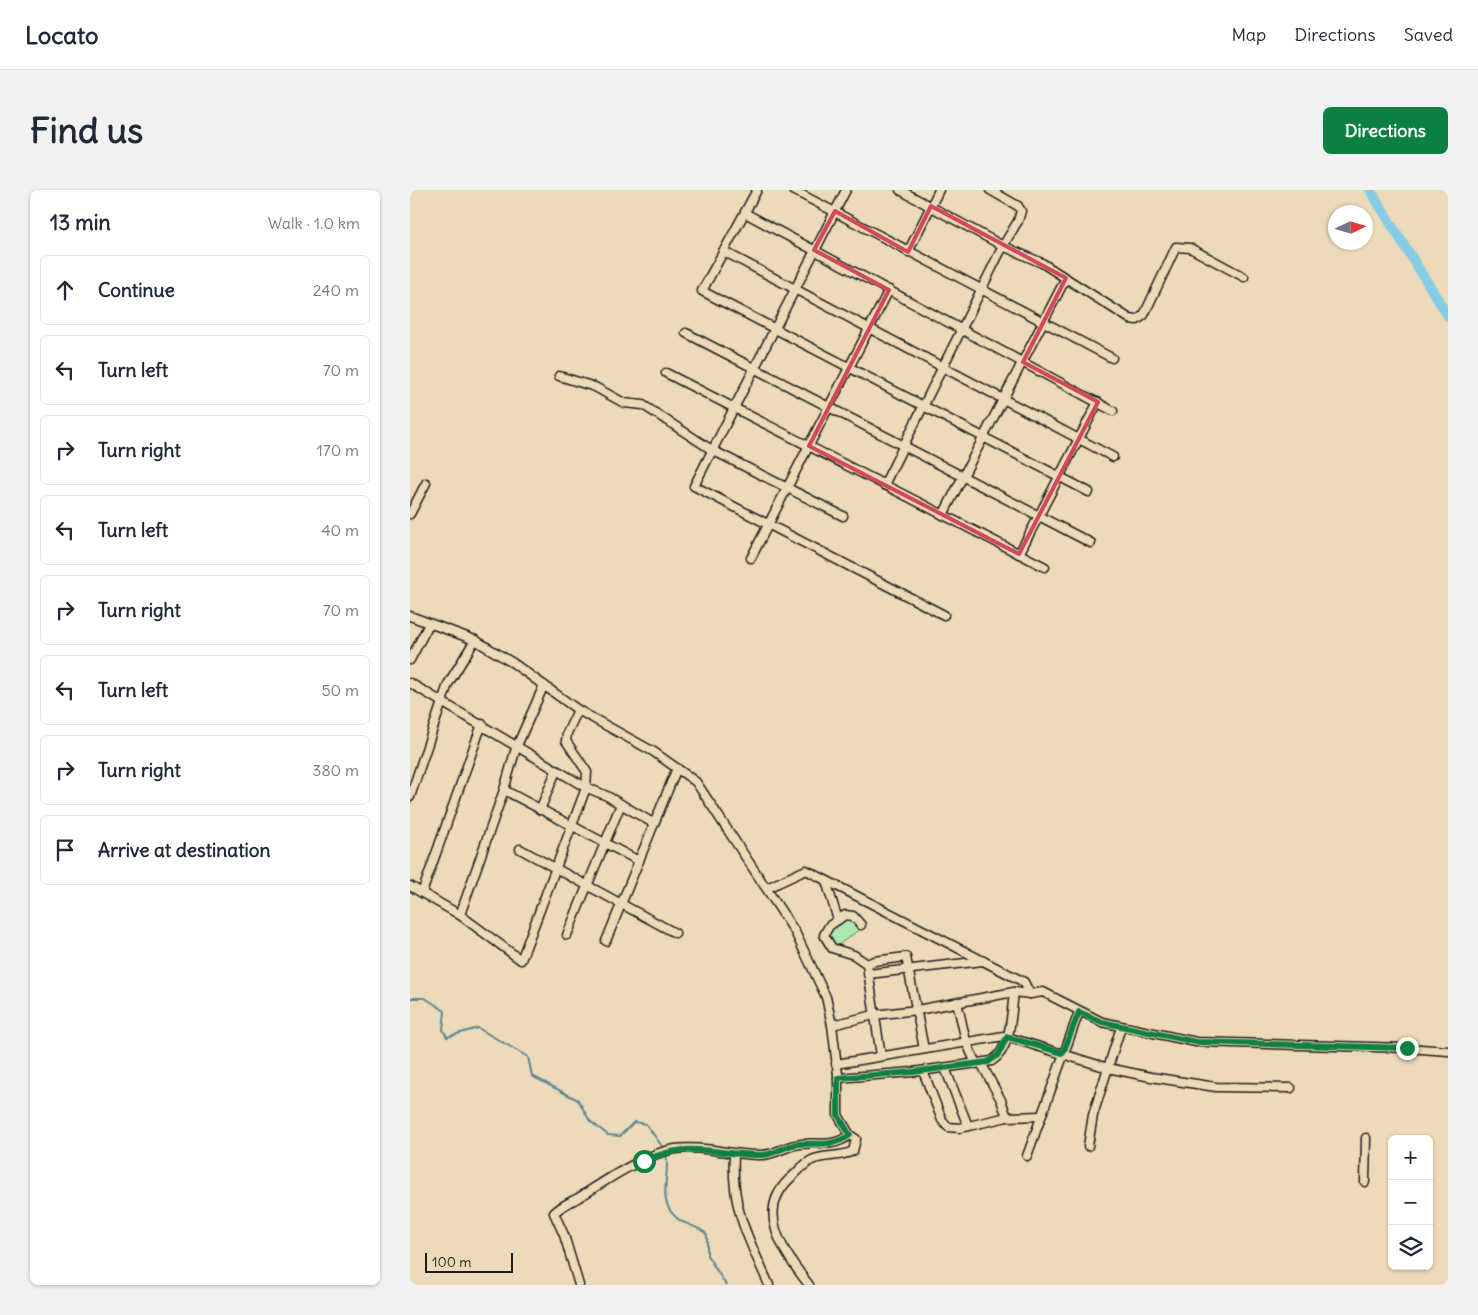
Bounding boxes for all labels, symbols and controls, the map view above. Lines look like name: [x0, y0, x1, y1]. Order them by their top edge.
text: Locato: [25, 20, 99, 50]
text: Map: [1231, 23, 1266, 46]
text: Directions: [1294, 23, 1376, 46]
text: Saved: [1404, 23, 1453, 46]
button: Directions: [1323, 107, 1448, 154]
text: Find us: [30, 108, 143, 152]
north arrow: [1328, 205, 1373, 250]
text: 13 min: [50, 209, 111, 236]
text: Walk · 1.0 km: [268, 213, 360, 233]
icon: ahead: [51, 276, 79, 304]
text: Continue: [98, 278, 175, 302]
text: 240 m: [313, 280, 359, 300]
icon: left: [51, 356, 79, 384]
text: Turn left: [98, 358, 168, 382]
text: 70 m: [323, 360, 359, 380]
icon: right: [51, 436, 79, 464]
text: Turn right: [98, 438, 181, 462]
text: 170 m: [316, 440, 359, 460]
icon: left: [51, 516, 79, 544]
text: Turn left: [98, 518, 168, 542]
text: 40 m: [321, 520, 359, 540]
icon: right: [51, 596, 79, 624]
text: Turn right: [98, 598, 181, 622]
text: 70 m: [323, 600, 359, 620]
icon: left: [51, 676, 79, 704]
text: Turn left: [98, 678, 168, 702]
text: 50 m: [321, 680, 359, 700]
icon: right: [51, 756, 79, 784]
text: Turn right: [98, 758, 181, 782]
text: 380 m: [312, 760, 359, 780]
icon: arrive: [51, 836, 79, 864]
text: Arrive at destination: [98, 838, 271, 862]
route end: [1396, 1037, 1419, 1060]
map controls: [1388, 1135, 1433, 1270]
button: +: [1388, 1135, 1433, 1180]
route start: [633, 1150, 656, 1173]
button: −: [1388, 1180, 1433, 1225]
button: layers: [1388, 1225, 1433, 1270]
scale bar: [425, 1250, 512, 1273]
text: 100 m: [432, 1253, 472, 1271]

